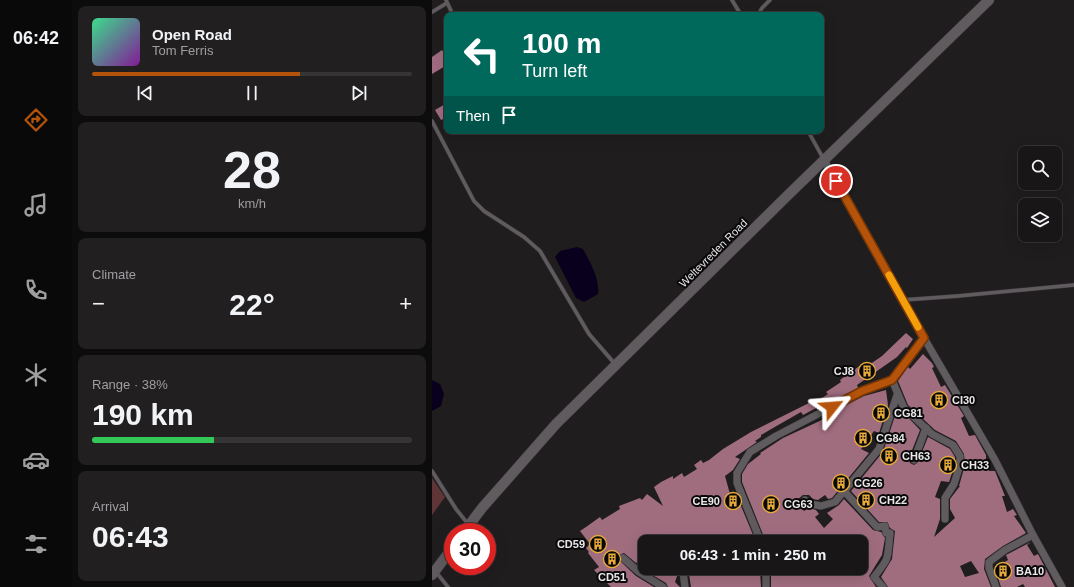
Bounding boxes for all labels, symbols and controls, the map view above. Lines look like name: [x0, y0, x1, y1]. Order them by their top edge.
text: Open Road: [152, 26, 232, 43]
text: 06:42: [13, 28, 59, 48]
icon: left: [456, 28, 508, 80]
text: 100 m: [522, 28, 601, 59]
text: Tom Ferris: [152, 43, 213, 58]
text: Turn left: [522, 61, 587, 81]
icon: previous: [134, 82, 156, 104]
icon: pause: [241, 82, 263, 104]
icon: next: [348, 82, 370, 104]
icon: arrive: [498, 104, 520, 126]
icon: directions: [22, 106, 50, 134]
text: Then: [456, 107, 490, 124]
text: 28: [223, 141, 281, 199]
map controls: [1018, 146, 1062, 242]
button: search: [1018, 146, 1062, 190]
pin: [819, 164, 853, 198]
icon: arrive: [825, 170, 847, 192]
icon: music: [22, 191, 50, 219]
text: km/h: [238, 196, 266, 211]
button: layers: [1018, 198, 1062, 242]
street label: Weltevreden Road: [677, 217, 749, 289]
text: Climate: [92, 267, 136, 282]
icon: phone: [22, 276, 50, 304]
text: 22°: [229, 288, 275, 321]
text: −: [92, 291, 105, 316]
text: +: [399, 291, 412, 316]
icon: climate: [22, 361, 50, 389]
building icon: CJ8: [857, 361, 877, 381]
place label: CJ8: [834, 365, 854, 377]
text: Range · 38%: [92, 377, 168, 392]
position arrow: [811, 386, 853, 428]
building icon: CI30: [929, 390, 949, 410]
place label: CI30: [952, 394, 975, 406]
text: 190 km: [92, 398, 194, 431]
building icon: CG81: [871, 403, 891, 423]
place label: CG81: [894, 407, 923, 419]
building icon: CG84: [853, 428, 873, 448]
place label: CG84: [876, 432, 906, 444]
icon: car: [22, 446, 50, 474]
building icon: CH63: [879, 446, 899, 466]
place label: CH63: [902, 450, 930, 462]
building icon: CH33: [938, 455, 958, 475]
place label: CH33: [961, 459, 989, 471]
building icon: CG26: [831, 473, 851, 493]
place label: CG26: [854, 477, 883, 489]
building icon: CH22: [856, 490, 876, 510]
building icon: CE90: [723, 491, 743, 511]
building icon: CG63: [761, 494, 781, 514]
place label: CH22: [879, 494, 907, 506]
place label: CE90: [692, 495, 720, 507]
place label: CG63: [784, 498, 813, 510]
text: Arrival: [92, 499, 129, 514]
text: 06:43: [92, 520, 169, 553]
speed limit sign: 30: [444, 523, 496, 575]
icon: filters: [22, 530, 50, 558]
building icon: CD59: [588, 534, 608, 554]
place label: CD59: [557, 538, 585, 550]
text: 06:43 · 1 min · 250 m: [680, 546, 826, 563]
building icon: CD51: [602, 549, 622, 569]
building icon: BA10: [993, 561, 1013, 581]
place label: BA10: [1016, 565, 1044, 577]
place label: CD51: [598, 571, 626, 583]

